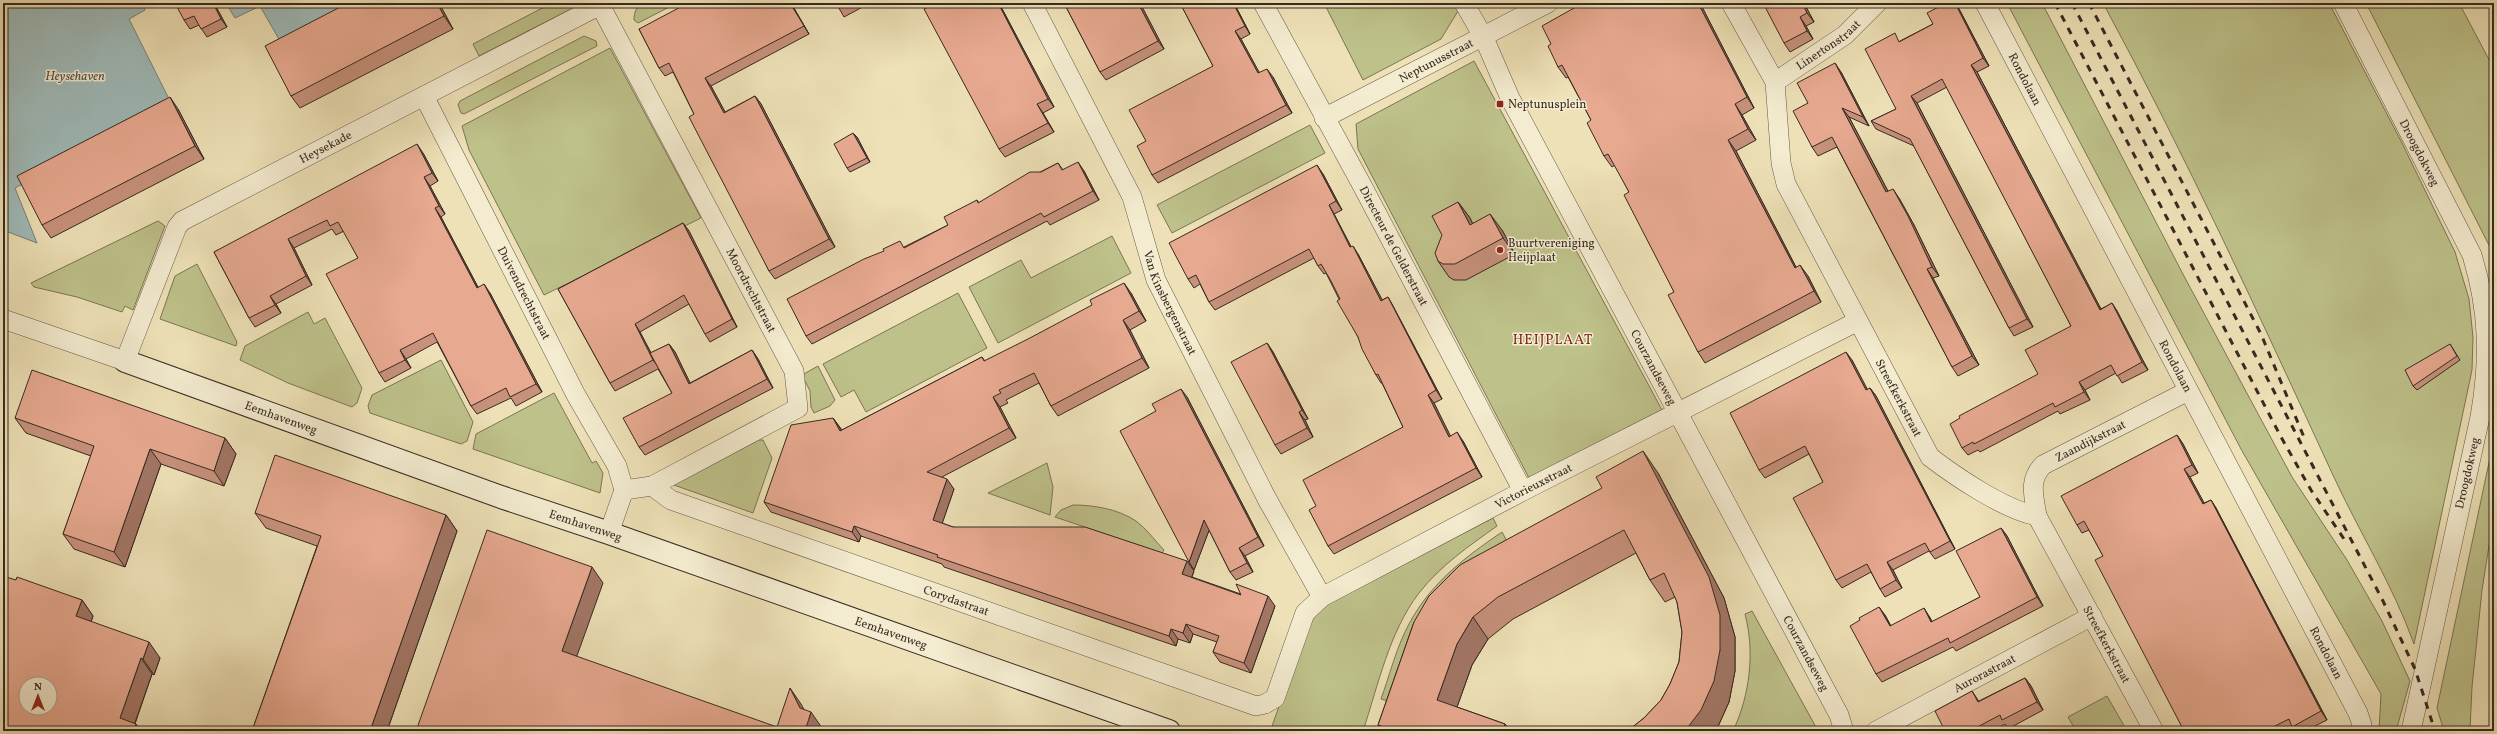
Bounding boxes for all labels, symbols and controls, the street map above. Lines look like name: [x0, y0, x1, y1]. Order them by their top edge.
street label: Linertonstraat: [1793, 17, 1865, 75]
street label: Neptunusstraat: [1396, 36, 1477, 87]
street label: Rondolaan: [2004, 51, 2045, 109]
water label: Heysehaven: [45, 68, 105, 86]
place label: Neptunusplein: [1508, 97, 1586, 113]
marker: Neptunusplein: [1495, 99, 1505, 109]
street label: Droogdokweg: [2395, 117, 2442, 189]
street label: Heysekade: [297, 127, 355, 168]
street label: Directeur de Gelderstraat: [1355, 184, 1431, 309]
place label: Buurtvereniging Heijplaat: [1508, 236, 1595, 266]
street label: Duivendrechtstraat: [493, 244, 554, 343]
marker: Buurtvereniging Heijplaat: [1495, 245, 1505, 255]
street label: Moordrechtstraat: [722, 246, 779, 336]
street label: Van Kinsbergenstraat: [1139, 249, 1200, 358]
street label: Courzandseweg: [1626, 327, 1680, 409]
district label: HEIJPLAAT: [1513, 331, 1593, 350]
street label: Rondolaan: [2154, 337, 2195, 396]
street label: Streefkerkstraat: [1871, 357, 1925, 440]
street label: Eemhavenweg: [242, 398, 319, 439]
street label: Zaandijkstraat: [2053, 417, 2129, 466]
street label: Droogdokweg: [2452, 436, 2484, 511]
street label: Victorieuxstraat: [1492, 460, 1575, 513]
street label: Eemhavenweg: [547, 507, 624, 546]
street label: Corydastraat: [921, 582, 991, 620]
street label: Streefkerkstraat: [2078, 603, 2134, 686]
street label: Courzandseweg: [1778, 613, 1832, 694]
street label: Eemhavenweg: [852, 614, 929, 654]
street label: Rondolaan: [2305, 624, 2346, 682]
street label: Aurorastraat: [1951, 651, 2019, 697]
north arrow: [18, 676, 58, 716]
text: N: [34, 680, 42, 695]

